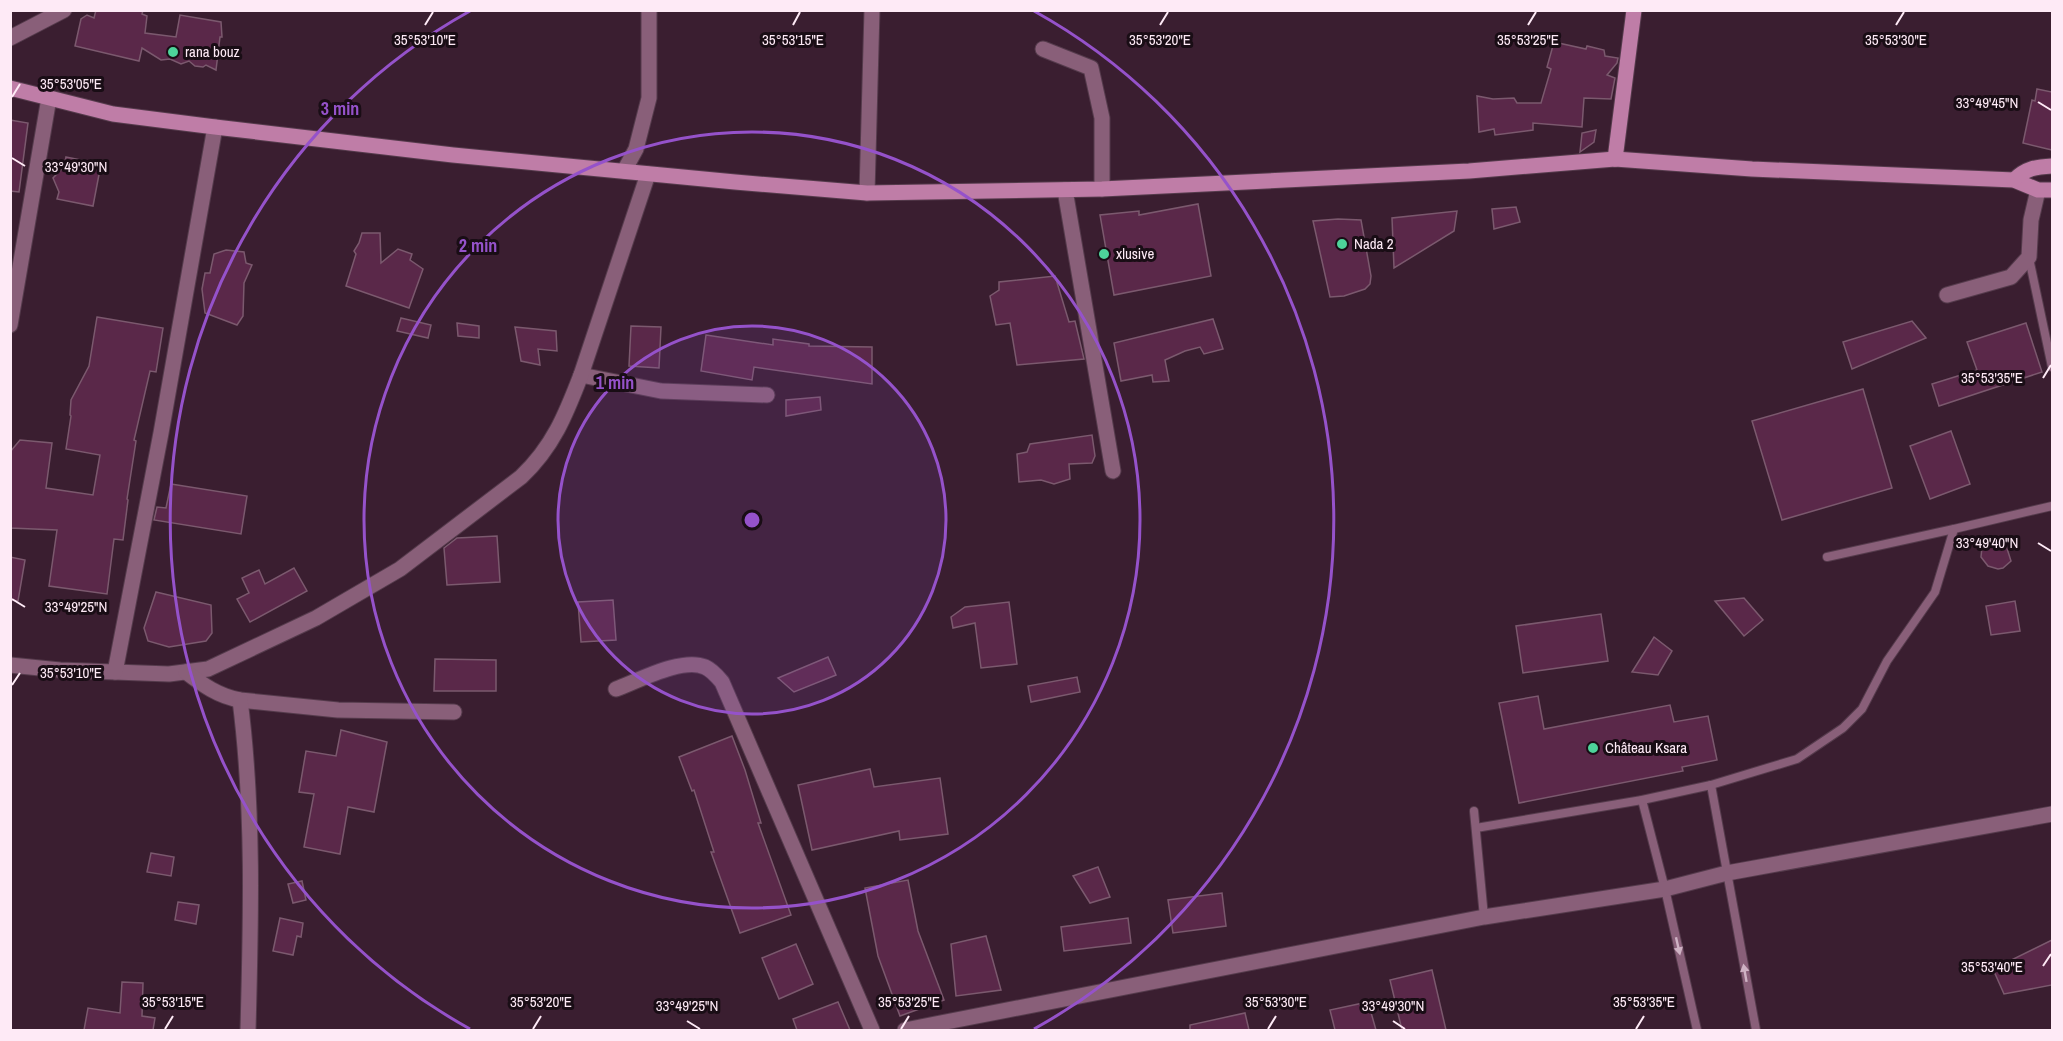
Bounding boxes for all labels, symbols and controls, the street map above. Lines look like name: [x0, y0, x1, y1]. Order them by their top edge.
text: 35°53'10"E: [394, 29, 456, 50]
text: 35°53'15"E: [762, 29, 824, 50]
text: 35°53'20"E: [1129, 29, 1191, 50]
text: 35°53'25"E: [1497, 29, 1559, 50]
text: 35°53'30"E: [1865, 29, 1927, 50]
place label: rana bouz: [185, 41, 240, 62]
marker: rana bouz: [166, 45, 180, 59]
text: 35°53'05"E: [40, 73, 102, 94]
text: 33°49'45"N: [1956, 92, 2018, 113]
text: 3 min: [321, 96, 359, 121]
text: 33°49'30"N: [45, 156, 107, 177]
text: 2 min: [459, 233, 497, 258]
place label: Nada 2: [1354, 233, 1394, 254]
marker: Nada 2: [1335, 237, 1349, 251]
place label: xlusive: [1116, 243, 1154, 264]
marker: xlusive: [1097, 247, 1111, 261]
text: 35°53'35"E: [1961, 367, 2023, 388]
text: 1 min: [596, 370, 634, 395]
centre of rings: [742, 510, 762, 530]
text: 33°49'40"N: [1956, 532, 2018, 553]
text: 33°49'25"N: [45, 596, 107, 617]
text: 35°53'10"E: [40, 662, 102, 683]
place label: Château Ksara: [1605, 737, 1687, 758]
marker: Château Ksara: [1586, 741, 1600, 755]
one-way arrow: [1673, 937, 1683, 955]
text: 35°53'40"E: [1961, 956, 2023, 977]
one-way arrow: [1740, 963, 1749, 982]
text: 35°53'15"E: [142, 991, 204, 1012]
text: 35°53'20"E: [510, 991, 572, 1012]
text: 35°53'25"E: [878, 991, 940, 1012]
text: 35°53'30"E: [1245, 991, 1307, 1012]
text: 35°53'35"E: [1613, 991, 1675, 1012]
text: 33°49'25"N: [656, 995, 718, 1016]
text: 33°49'30"N: [1362, 995, 1424, 1016]

